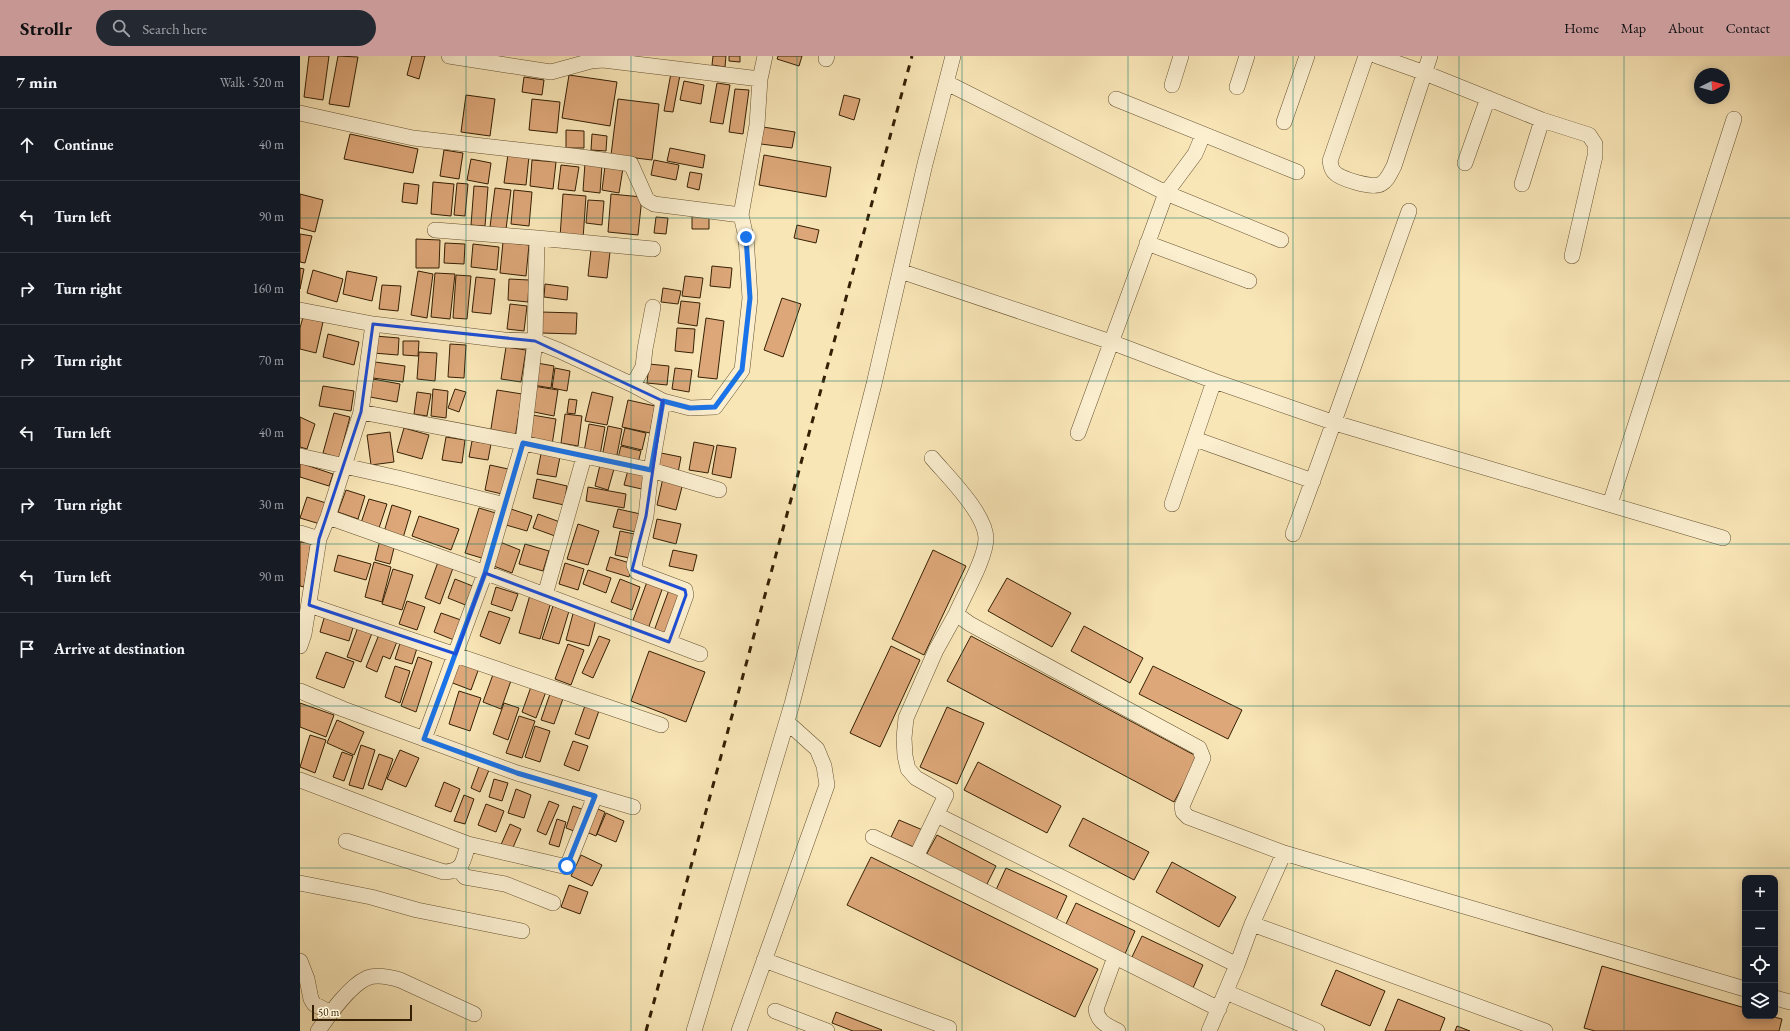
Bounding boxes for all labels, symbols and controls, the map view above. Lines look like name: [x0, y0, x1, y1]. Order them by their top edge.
search box: [96, 10, 376, 46]
text: Strollr: [20, 16, 72, 41]
icon: search: [110, 17, 132, 39]
text: Search here: [142, 19, 207, 38]
text: Home: [1564, 19, 1599, 37]
text: Map: [1621, 19, 1646, 37]
text: About: [1668, 19, 1704, 37]
text: Contact: [1726, 19, 1770, 37]
north arrow: [1694, 68, 1730, 104]
text: 7 min: [16, 71, 57, 93]
text: Walk · 520 m: [220, 74, 284, 91]
icon: ahead: [16, 134, 38, 156]
text: Continue: [54, 135, 114, 154]
text: 40 m: [259, 136, 284, 153]
icon: left: [16, 206, 38, 228]
text: Turn left: [54, 207, 111, 226]
text: 90 m: [259, 208, 284, 225]
route end: [737, 228, 755, 246]
icon: right: [16, 278, 38, 300]
text: Turn right: [54, 279, 122, 298]
text: 160 m: [253, 280, 284, 297]
icon: right: [16, 350, 38, 372]
text: Turn right: [54, 351, 122, 370]
text: 70 m: [259, 352, 284, 369]
icon: left: [16, 422, 38, 444]
text: Turn left: [54, 423, 111, 442]
text: 40 m: [259, 424, 284, 441]
icon: right: [16, 494, 38, 516]
text: Turn right: [54, 495, 122, 514]
text: 30 m: [259, 496, 284, 513]
icon: left: [16, 566, 38, 588]
text: Turn left: [54, 567, 111, 586]
text: 90 m: [259, 568, 284, 585]
icon: arrive: [16, 638, 38, 660]
text: Arrive at destination: [54, 639, 185, 658]
route start: [558, 857, 576, 875]
map controls: [1742, 875, 1778, 1019]
button: +: [1742, 875, 1778, 911]
button: −: [1742, 911, 1778, 947]
button: locate: [1742, 947, 1778, 983]
button: layers: [1742, 983, 1778, 1019]
scale bar: [312, 1003, 412, 1022]
text: 50 m: [318, 1005, 339, 1019]

